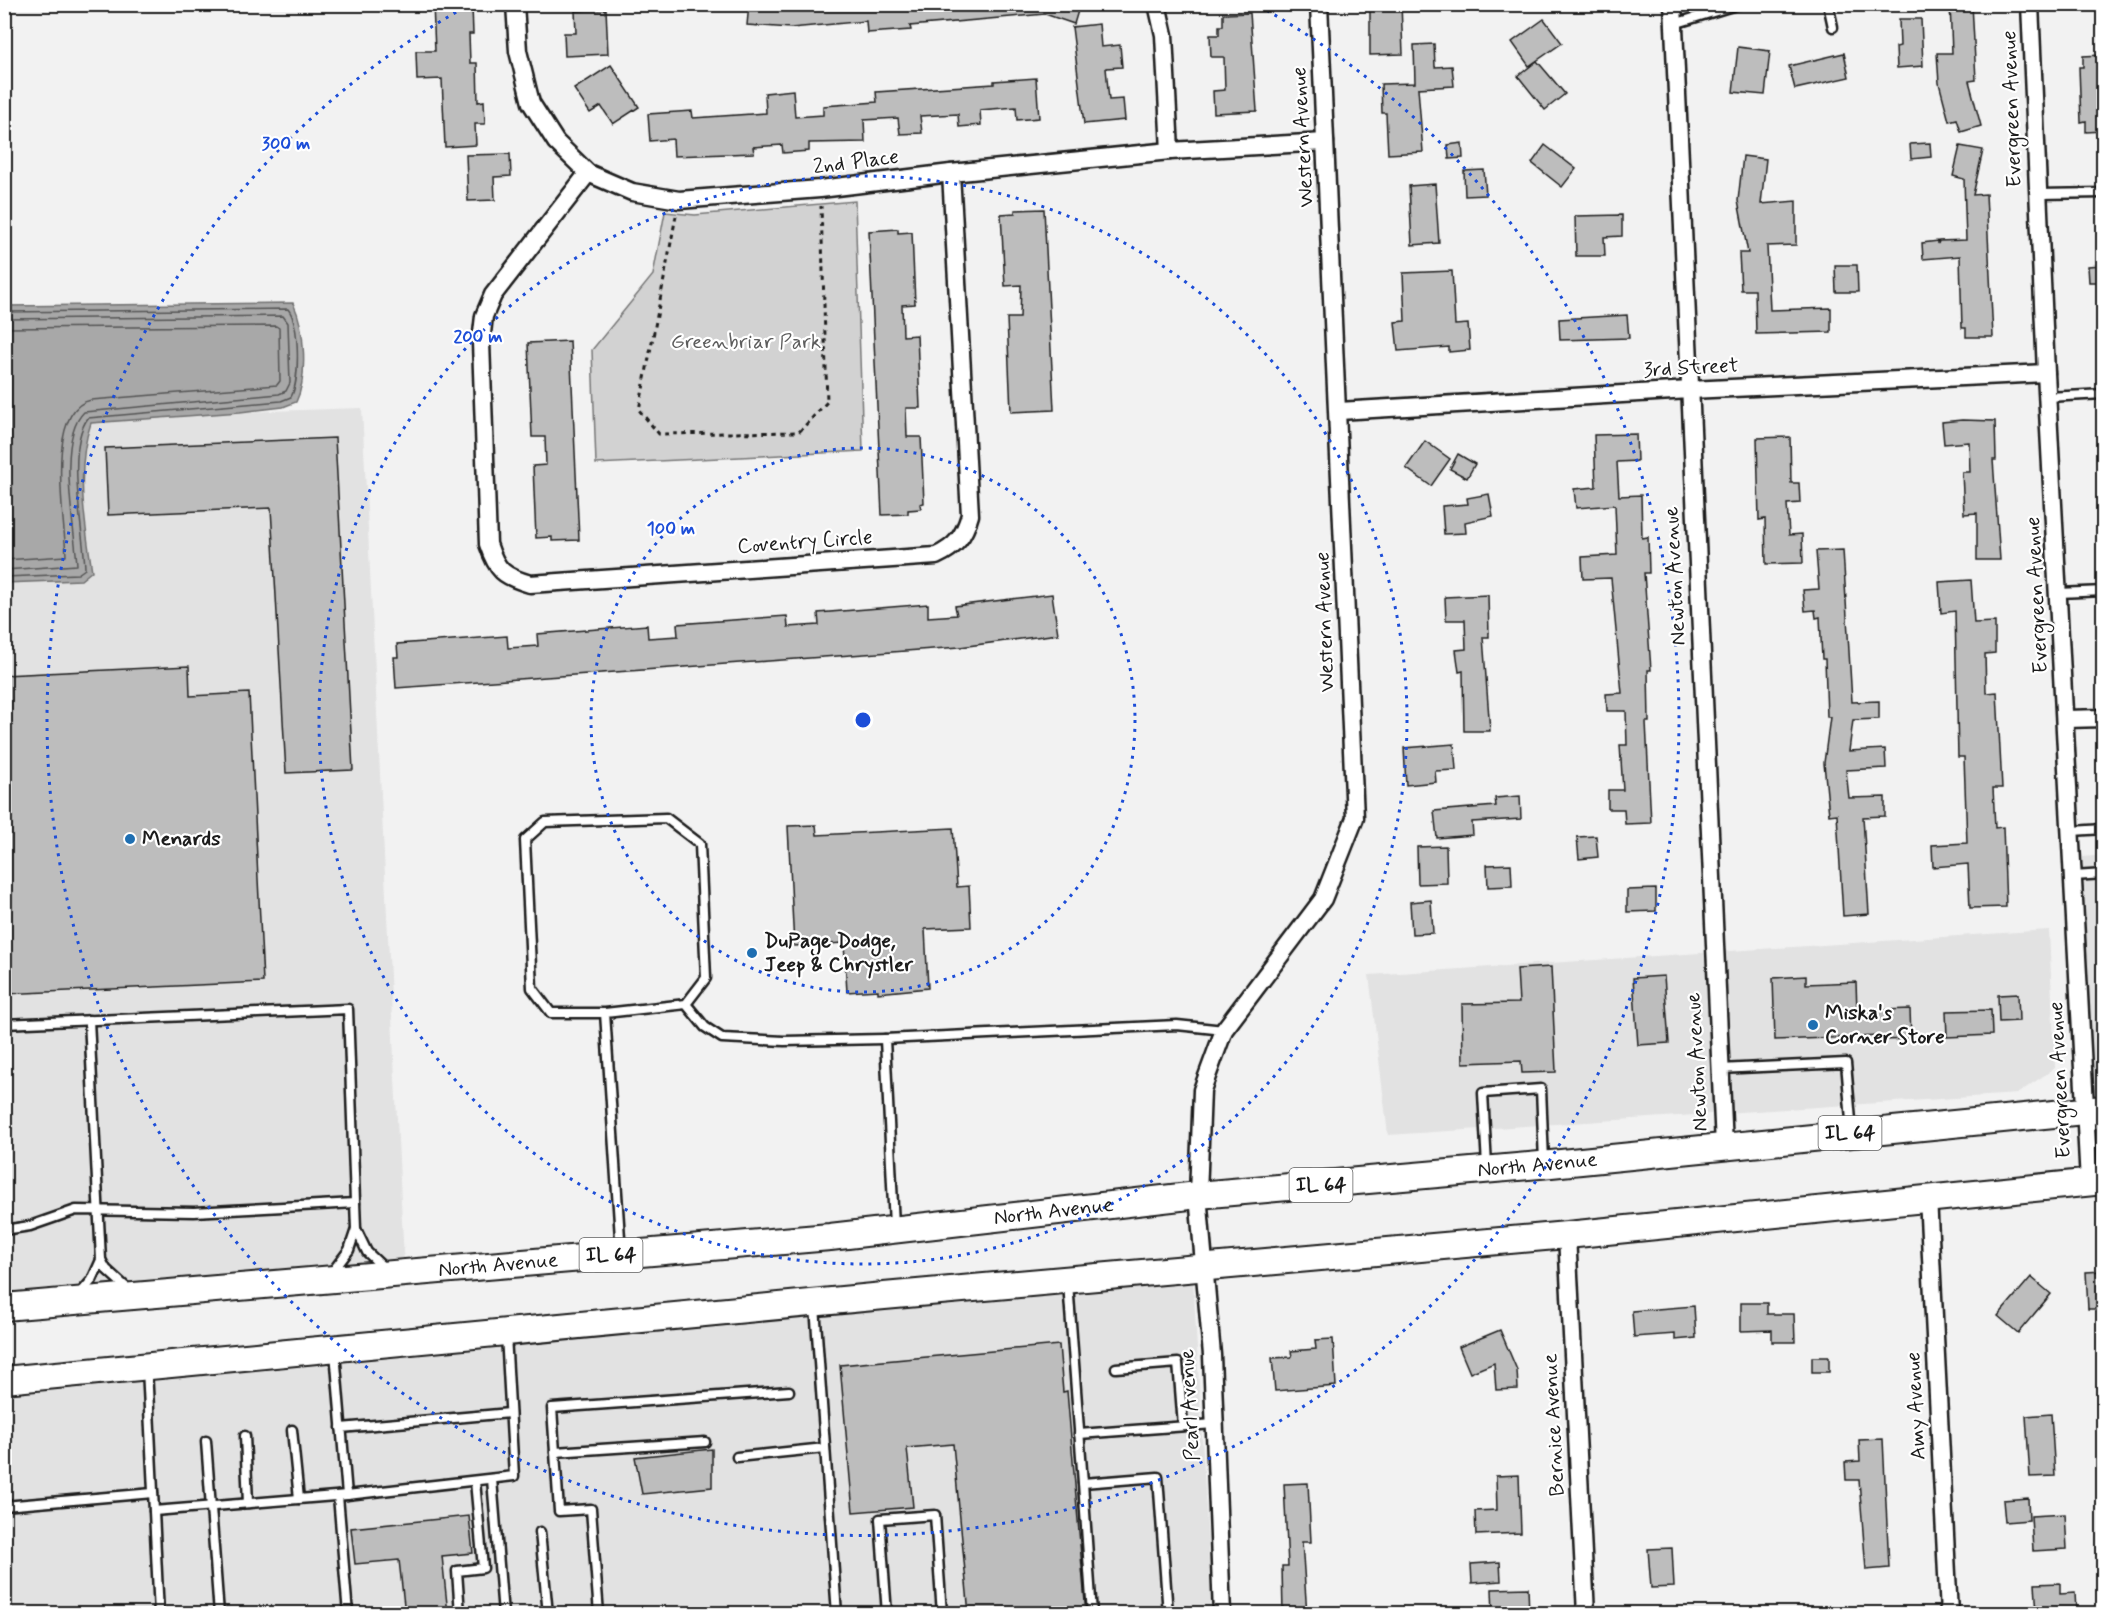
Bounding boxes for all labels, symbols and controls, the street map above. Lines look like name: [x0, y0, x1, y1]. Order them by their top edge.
street label: Evergreen Avenue: [1995, 30, 2030, 188]
street label: Western Avenue: [1285, 66, 1321, 208]
text: 300 m: [262, 132, 310, 156]
street label: 2nd Place: [812, 143, 900, 181]
text: 200 m: [453, 325, 503, 349]
park label: Greenbriar Park: [671, 328, 821, 356]
street label: 3rd Street: [1643, 352, 1739, 384]
street label: Newton Avenue: [1657, 506, 1693, 646]
street label: Evergreen Avenue: [2019, 516, 2056, 674]
text: 100 m: [647, 517, 695, 541]
street label: Coventry Circle: [736, 523, 874, 561]
street label: Western Avenue: [1309, 551, 1341, 693]
centre of rings: [853, 710, 873, 730]
place label: Menards: [142, 825, 221, 853]
marker: Menards: [123, 832, 137, 846]
place label: DuPage Dodge, Jeep & Chrystler: [764, 927, 914, 979]
marker: DuPage Dodge, Jeep & Chrystler: [745, 946, 759, 960]
street label: Newton Avenue: [1679, 992, 1715, 1132]
place label: Miska's Corner Store: [1825, 999, 1945, 1051]
street label: Evergreen Avenue: [2042, 1001, 2079, 1159]
marker: Miska's Corner Store: [1806, 1018, 1820, 1032]
road number: IL 64: [1818, 1116, 1882, 1150]
street label: North Avenue: [1476, 1145, 1599, 1184]
road number: IL 64: [1290, 1168, 1352, 1202]
street label: North Avenue: [992, 1191, 1115, 1232]
road number: IL 64: [580, 1238, 642, 1272]
street label: North Avenue: [437, 1246, 559, 1284]
street label: Pearl Avenue: [1173, 1348, 1207, 1462]
street label: Amy Avenue: [1899, 1351, 1933, 1461]
street label: Bernice Avenue: [1536, 1353, 1572, 1497]

